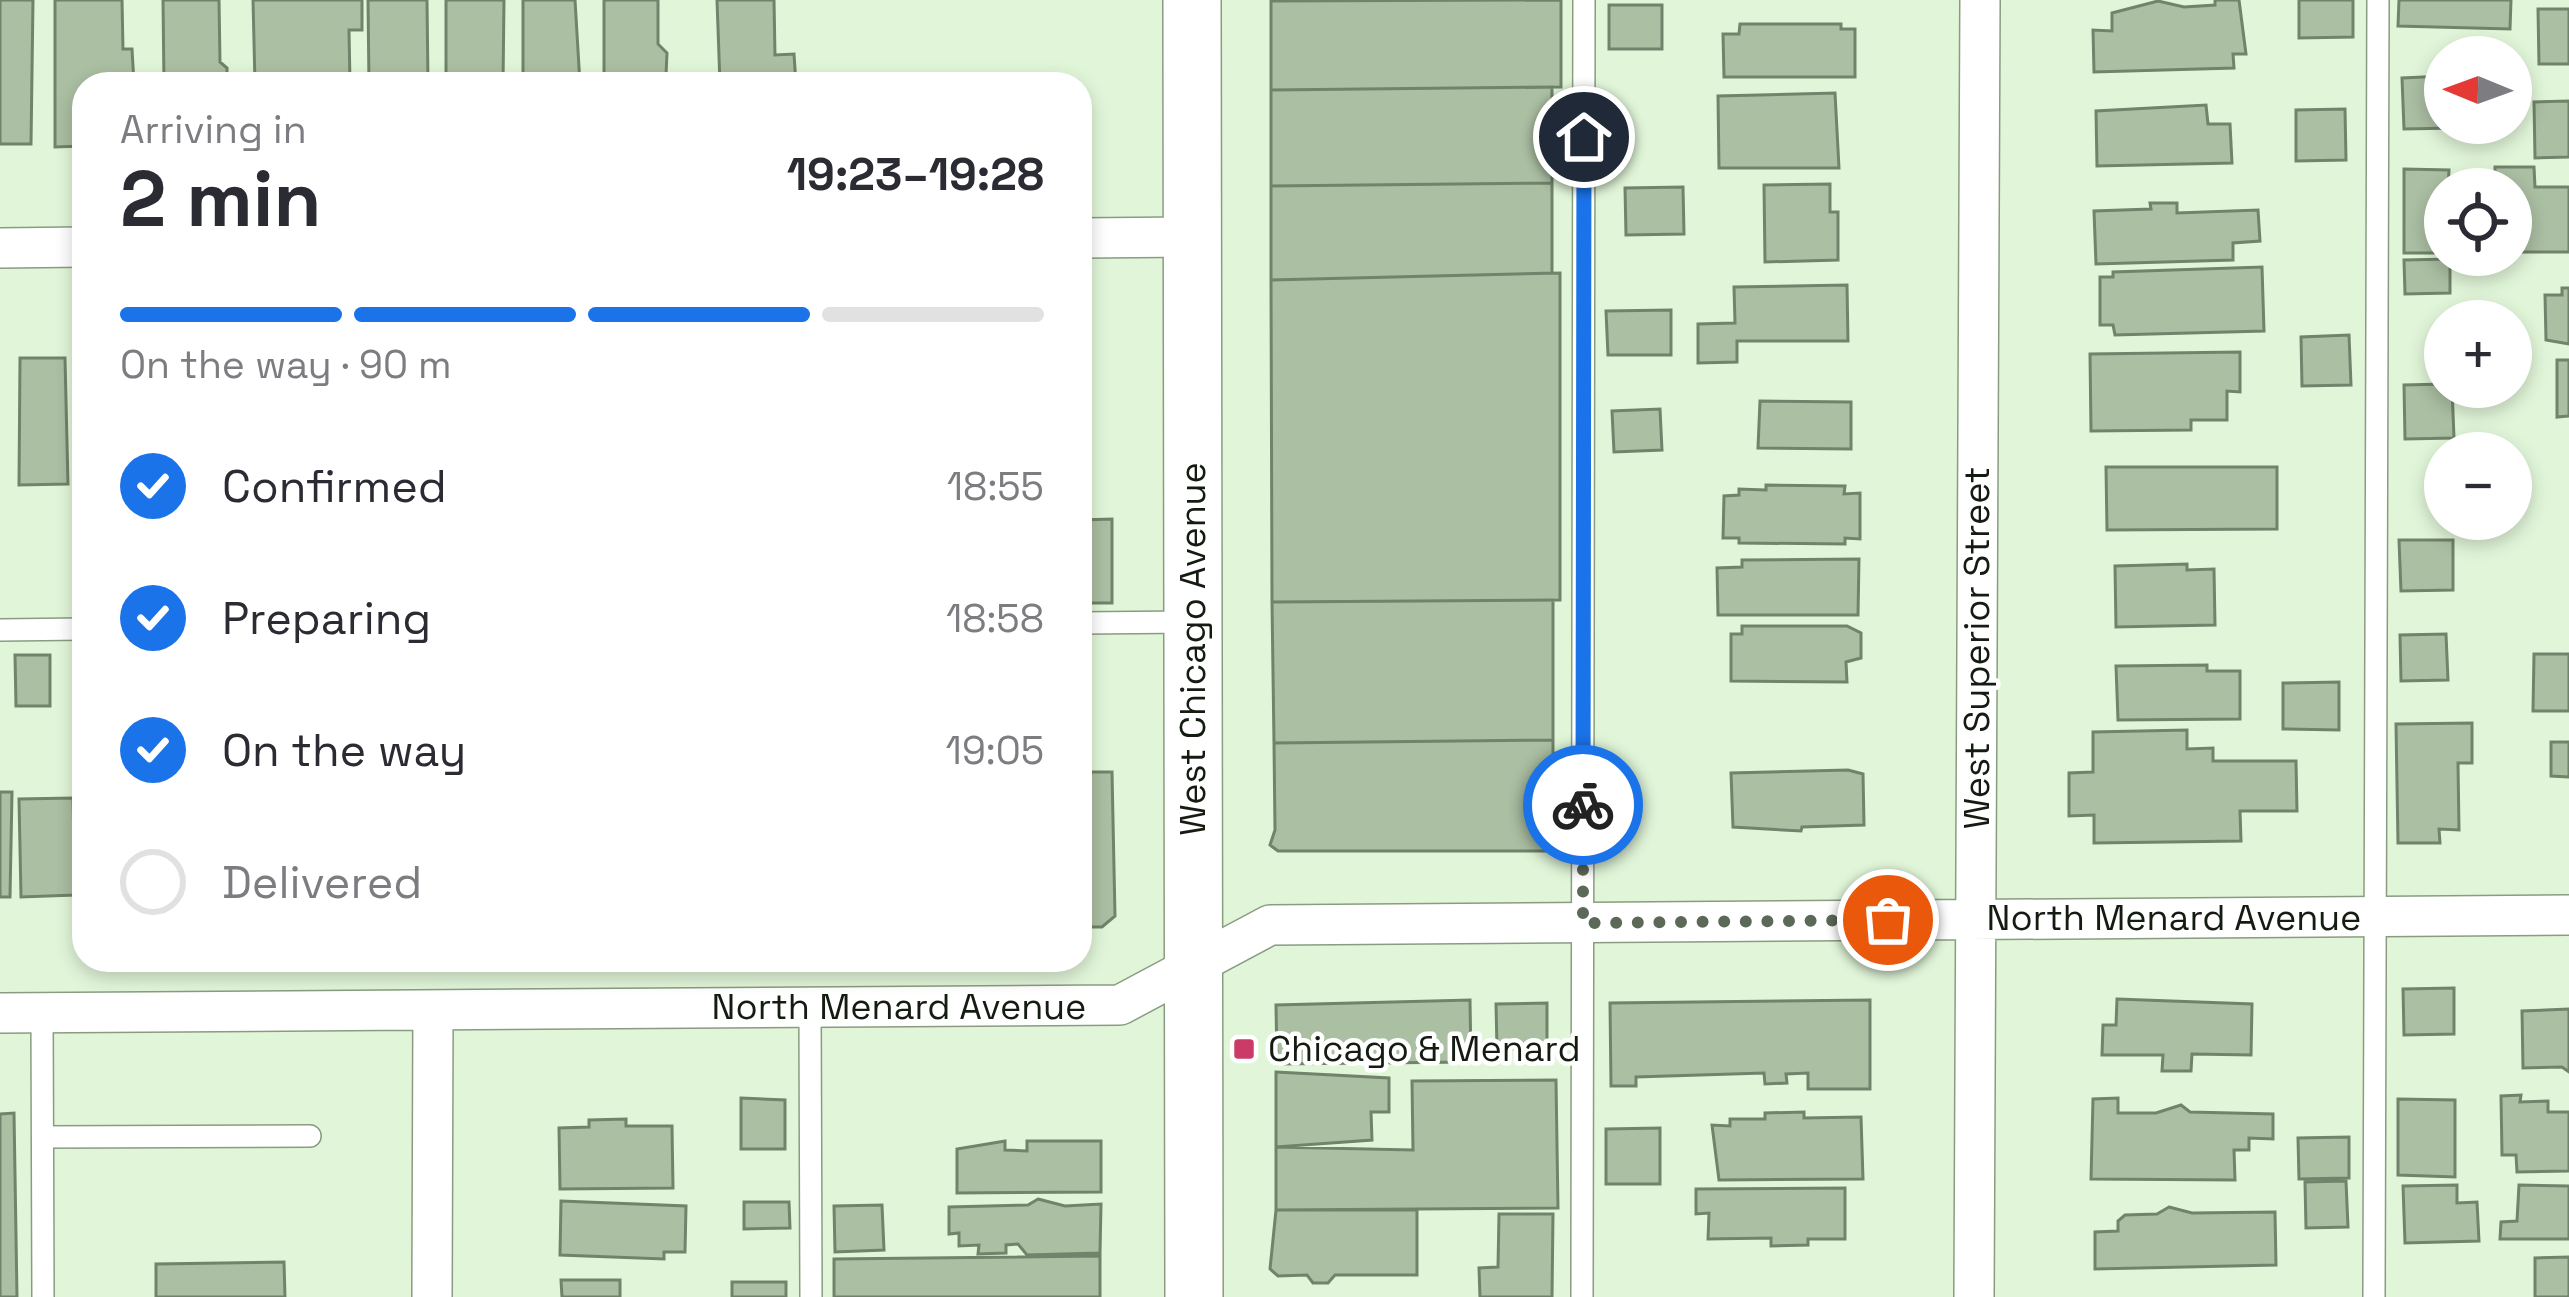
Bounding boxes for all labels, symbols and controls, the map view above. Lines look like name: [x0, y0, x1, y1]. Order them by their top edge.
north arrow: [2424, 36, 2532, 144]
map controls: [2424, 36, 2532, 540]
pin: [1533, 86, 1635, 188]
icon: home: [1551, 104, 1617, 170]
text: Arriving in: [120, 105, 307, 154]
text: 19:23–19:28: [787, 146, 1044, 203]
text: 2 min: [120, 149, 322, 249]
button: locate: [2424, 168, 2532, 276]
button: +: [2424, 300, 2532, 408]
text: On the way · 90 m: [120, 340, 451, 389]
button: −: [2424, 432, 2532, 540]
icon: check: [120, 453, 186, 519]
text: Confirmed: [222, 458, 447, 515]
text: 18:55: [947, 462, 1044, 511]
street label: West Chicago Avenue: [1170, 462, 1216, 836]
street label: West Superior Street: [1954, 467, 2000, 829]
icon: check: [120, 585, 186, 651]
text: Preparing: [222, 590, 431, 647]
text: 18:58: [946, 594, 1044, 643]
icon: check: [120, 717, 186, 783]
text: On the way: [222, 722, 466, 779]
text: 19:05: [946, 726, 1044, 775]
courier: [1523, 745, 1643, 865]
icon: bike: [1550, 772, 1616, 838]
text: Delivered: [222, 854, 422, 911]
pin: [1837, 869, 1939, 971]
icon: bag: [1855, 887, 1921, 953]
street label: North Menard Avenue: [1987, 895, 2361, 941]
street label: North Menard Avenue: [712, 984, 1086, 1030]
place label: Chicago & Menard: [1268, 1026, 1581, 1072]
marker: Chicago & Menard: [1231, 1036, 1257, 1062]

